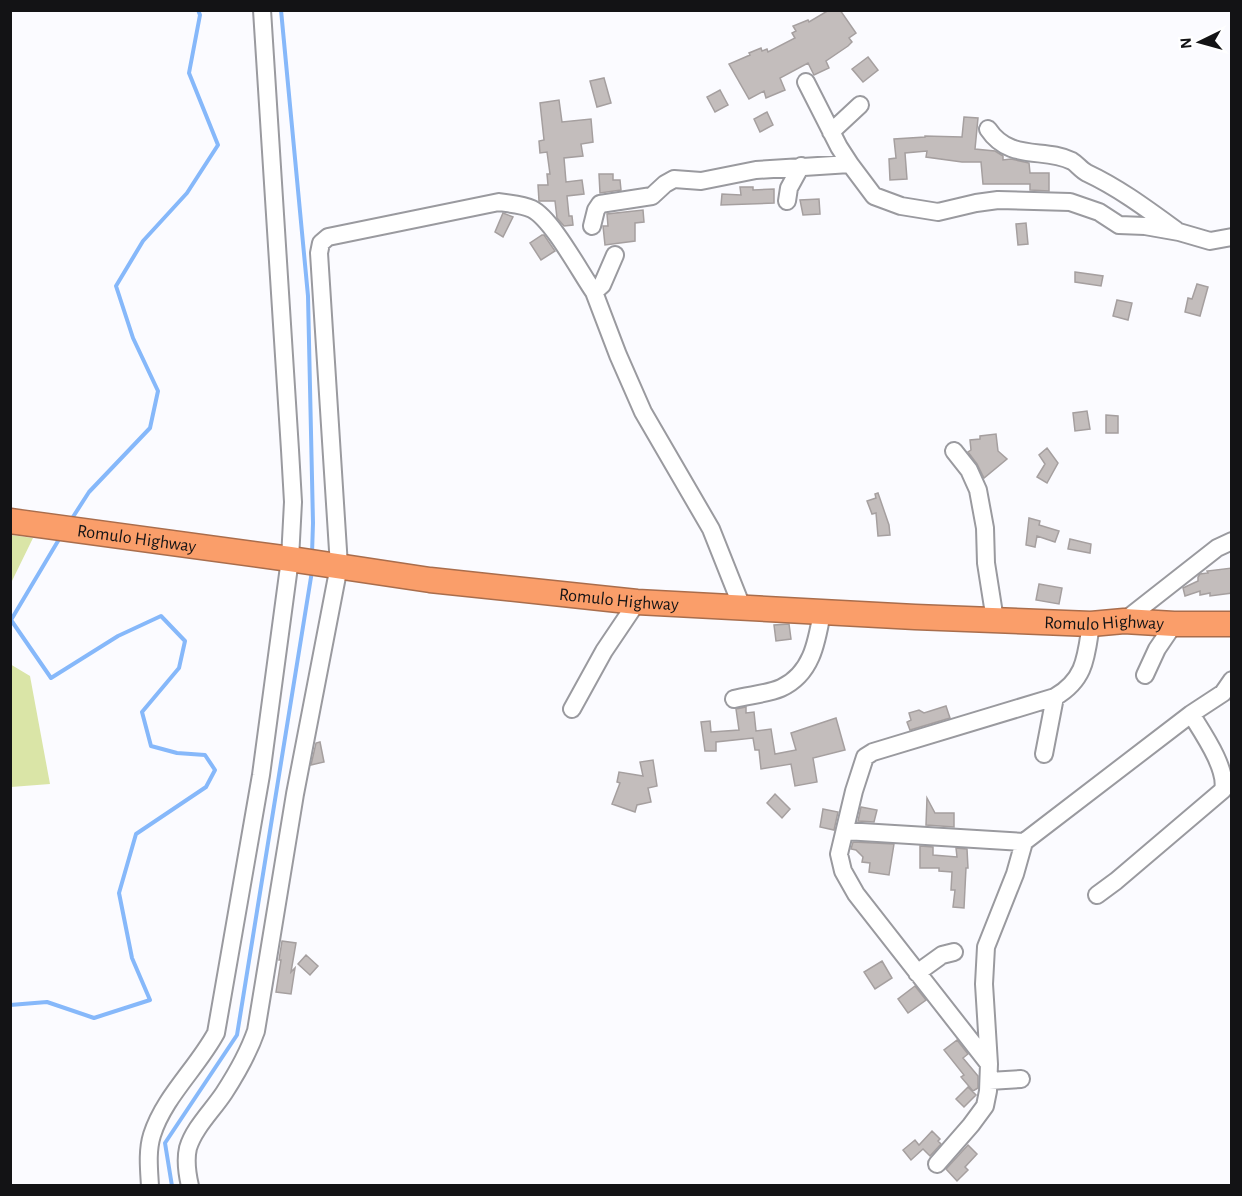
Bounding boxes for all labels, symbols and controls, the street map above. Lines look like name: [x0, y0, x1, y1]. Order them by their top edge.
north arrow: [1170, 12, 1230, 72]
text: N: [1178, 37, 1195, 49]
street label: Romulo Highway: [76, 522, 198, 556]
street label: Romulo Highway: [558, 586, 679, 614]
street label: Romulo Highway: [1044, 613, 1165, 634]

